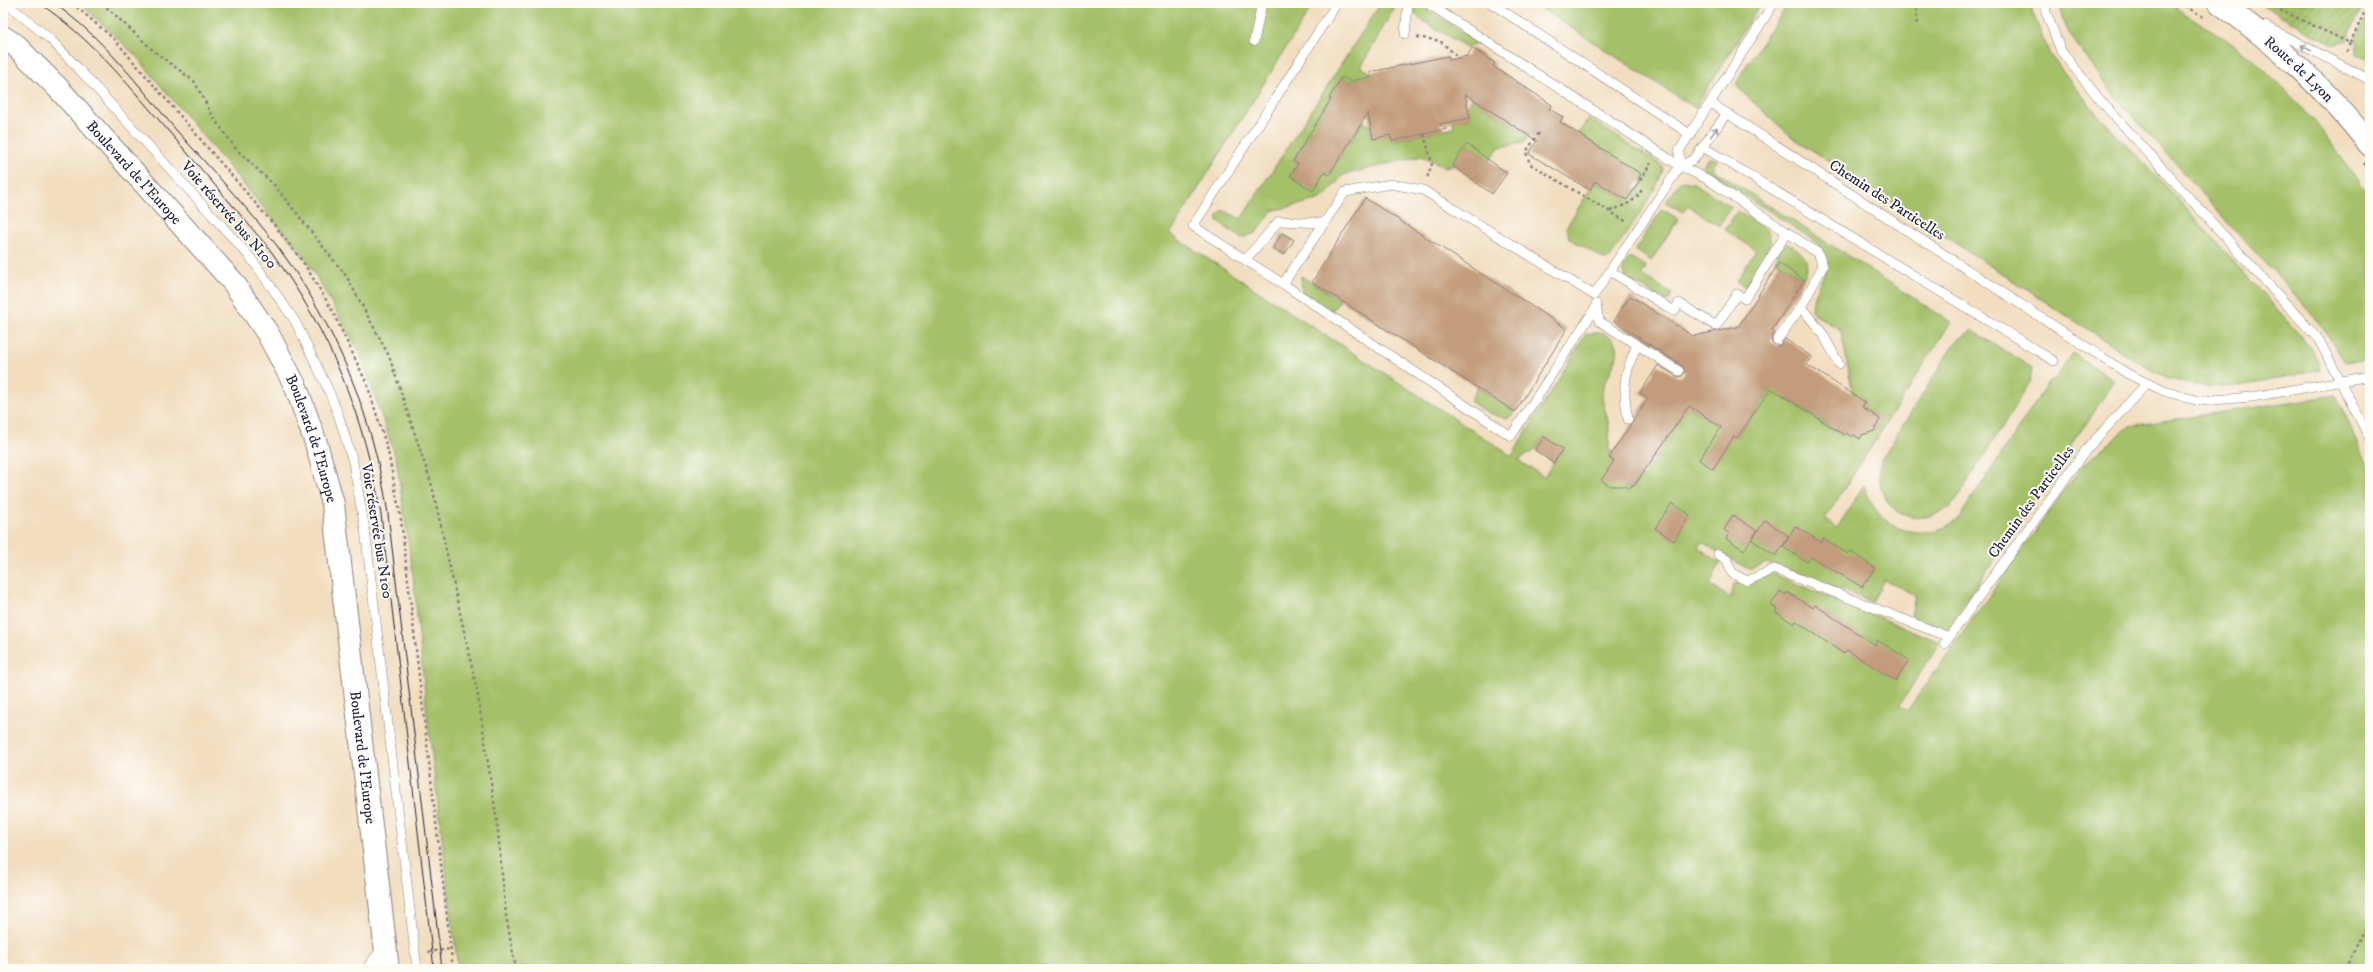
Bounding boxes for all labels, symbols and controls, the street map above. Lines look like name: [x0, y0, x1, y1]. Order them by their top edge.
street label: Route de Lyon: [2260, 32, 2338, 106]
one-way arrow: [2300, 43, 2312, 51]
street label: Boulevard de l'Europe: [82, 116, 186, 229]
one-way arrow: [1710, 126, 1718, 137]
street label: Chemin des Particelles: [1826, 155, 1948, 245]
street label: Voie réservée bus N100: [176, 156, 281, 273]
street label: Boulevard de l'Europe: [282, 371, 342, 505]
street label: Chemin des Particelles: [1984, 442, 2078, 562]
street label: Voie réservée bus N100: [357, 461, 397, 600]
street label: Boulevard de l'Europe: [346, 690, 380, 825]

